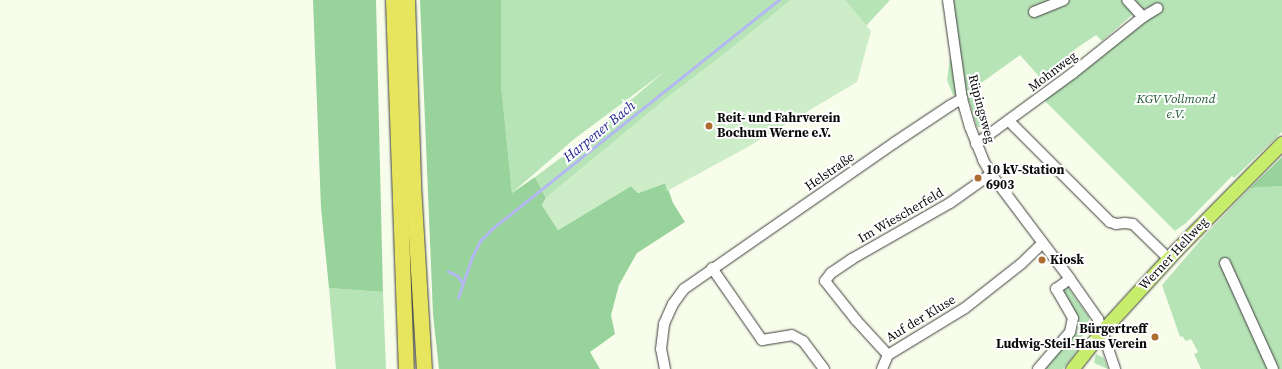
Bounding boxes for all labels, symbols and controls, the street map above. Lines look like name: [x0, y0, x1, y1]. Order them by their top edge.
street label: Mohnweg: [1026, 49, 1080, 95]
street label: Rüpingsweg: [964, 73, 998, 145]
park label: KGV Vollmond e.V.: [1137, 92, 1215, 123]
water label: Harpener Bach: [560, 97, 638, 165]
place label: Reit- und Fahrverein Bochum Werne e.V.: [717, 111, 841, 142]
marker: Reit- und Fahrverein Bochum Werne e.V.: [704, 121, 714, 131]
street label: Helstraße: [802, 149, 858, 195]
place label: 10 kV-Station 6903: [986, 163, 1065, 194]
marker: 10 kV-Station 6903: [973, 173, 983, 183]
street label: Im Wiescherfeld: [855, 185, 947, 247]
street label: Werner Hellweg: [1136, 214, 1212, 294]
place label: Kiosk: [1050, 252, 1084, 268]
marker: Kiosk: [1037, 255, 1047, 265]
street label: Auf der Kluse: [883, 292, 959, 346]
place label: Bürgertreff Ludwig-Steil-Haus Verein: [996, 322, 1147, 353]
marker: Bürgertreff Ludwig-Steil-Haus Verein: [1150, 332, 1160, 342]

